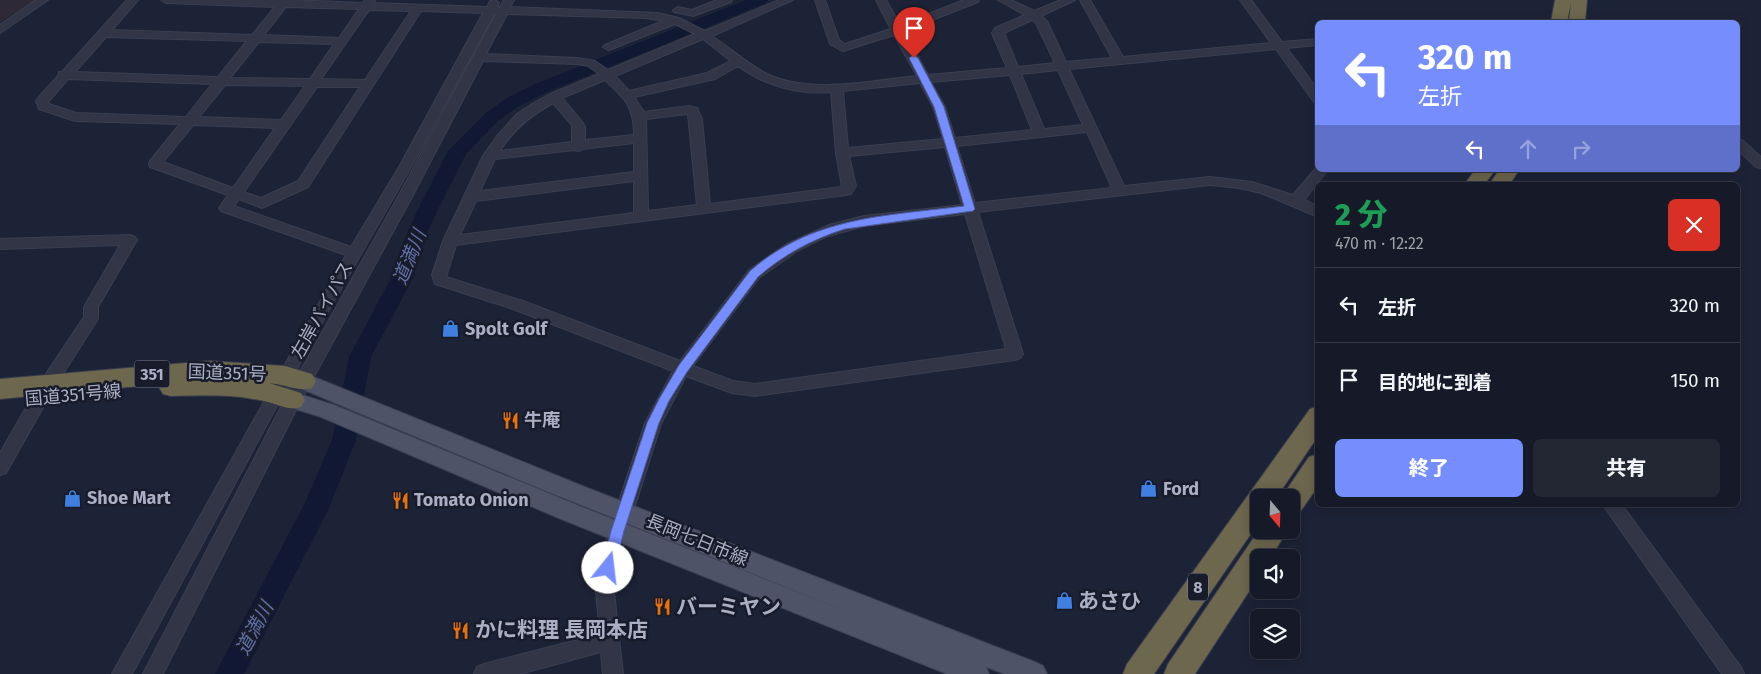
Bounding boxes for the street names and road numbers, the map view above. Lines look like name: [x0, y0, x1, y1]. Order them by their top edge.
street label: 左岸バイパス: [286, 258, 358, 362]
road number: 351: [134, 360, 170, 388]
street label: 国道351号: [187, 361, 267, 385]
street label: 国道351号線: [24, 380, 122, 410]
street label: 長岡七日市線: [643, 510, 751, 570]
road number: 8: [1188, 574, 1208, 600]

